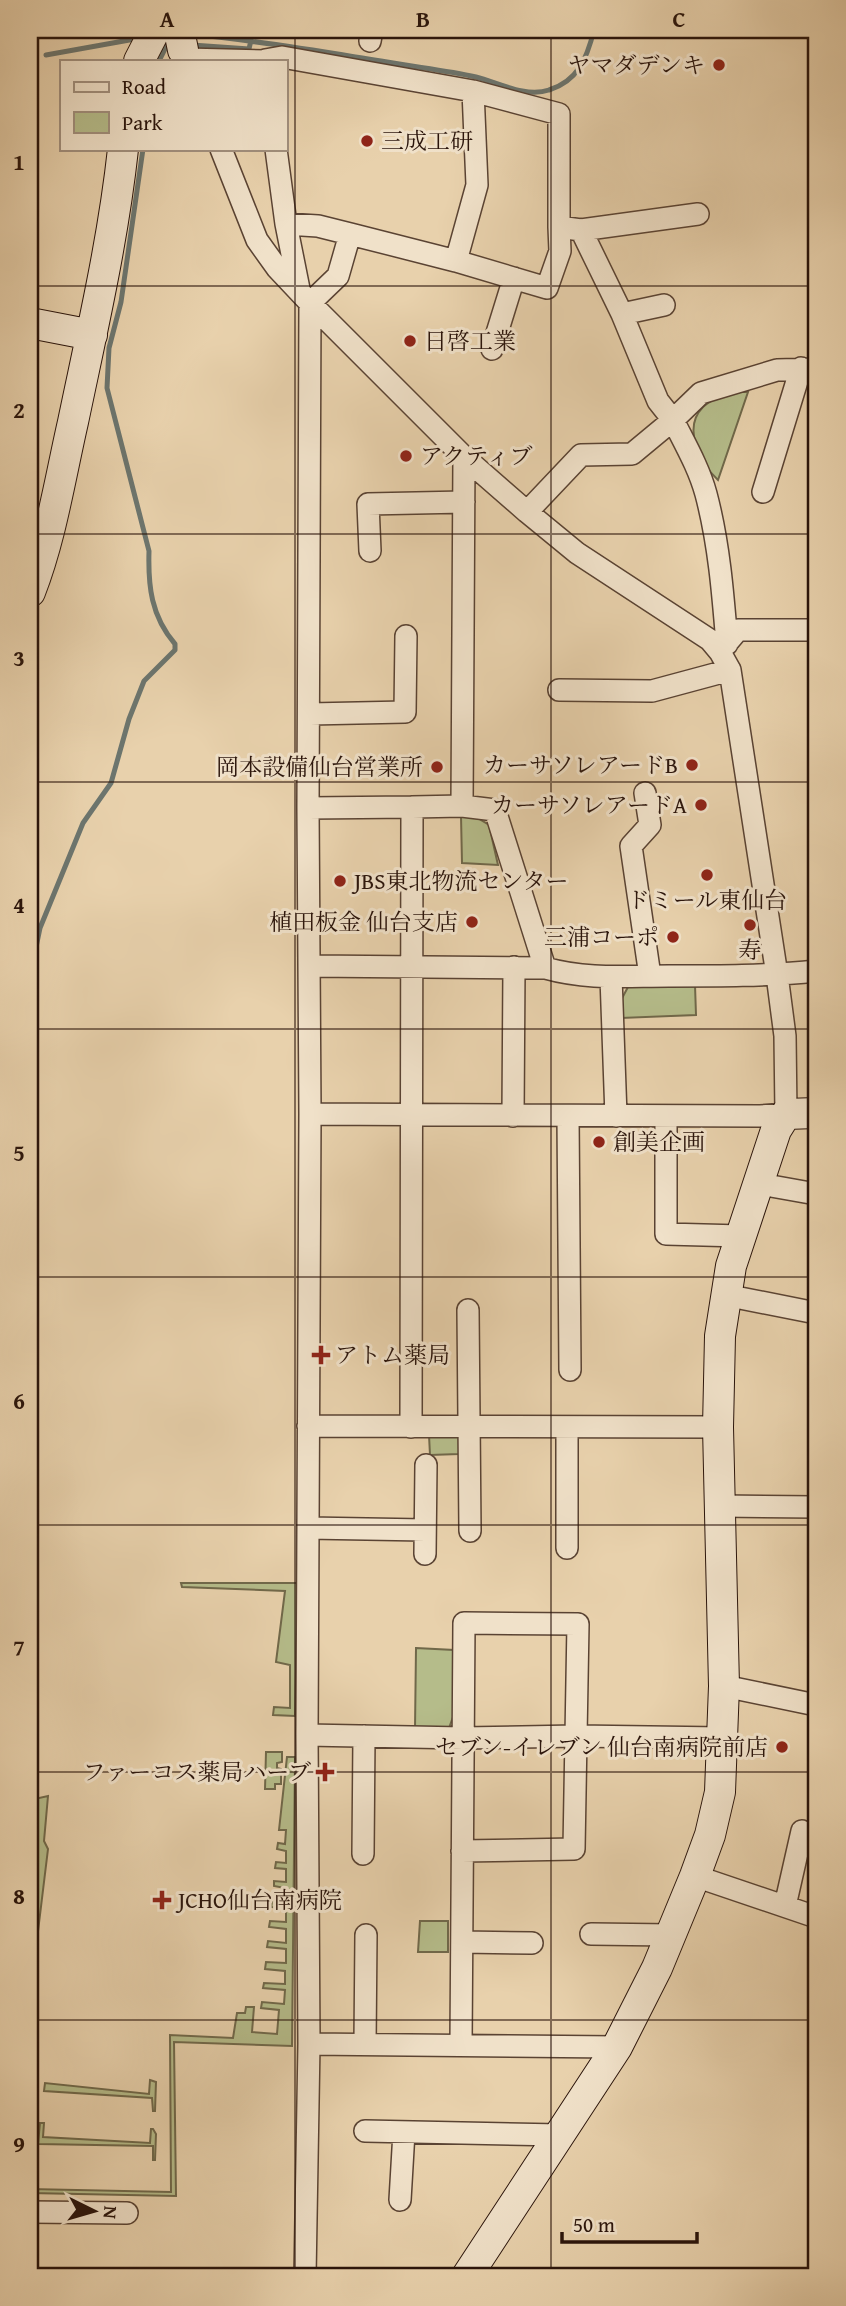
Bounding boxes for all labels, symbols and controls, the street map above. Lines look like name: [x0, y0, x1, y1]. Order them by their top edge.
text: A: [160, 2, 175, 35]
text: B: [416, 2, 430, 35]
text: C: [672, 2, 686, 35]
place label: ヤマダデンキ: [567, 48, 705, 81]
marker: ヤマダデンキ: [711, 57, 727, 73]
legend: [60, 60, 287, 150]
text: Road: [122, 71, 167, 102]
text: Park: [122, 107, 163, 138]
place label: 三成工研: [381, 124, 473, 157]
marker: 三成工研: [359, 133, 375, 149]
text: 1: [13, 145, 25, 178]
place label: 日啓工業: [424, 324, 516, 357]
marker: 日啓工業: [402, 333, 418, 349]
text: 2: [13, 393, 25, 426]
place label: アクティブ: [420, 439, 532, 472]
marker: アクティブ: [398, 448, 414, 464]
text: 3: [13, 641, 25, 674]
place label: カーサソレアードB: [483, 748, 678, 781]
place label: 岡本設備仙台営業所: [216, 750, 423, 783]
marker: カーサソレアードB: [684, 757, 700, 773]
marker: 岡本設備仙台営業所: [429, 759, 445, 775]
place label: カーサソレアードA: [491, 788, 687, 821]
marker: カーサソレアードA: [693, 797, 709, 813]
place label: JBS東北物流センター: [351, 864, 569, 897]
marker: ドミール東仙台: [699, 867, 715, 883]
marker: JBS東北物流センター: [332, 873, 348, 889]
place label: ドミール東仙台: [627, 883, 787, 916]
text: 4: [13, 888, 25, 921]
place label: 植田板金 仙台支店: [269, 905, 458, 938]
marker: 植田板金 仙台支店: [464, 914, 480, 930]
marker: 寿: [742, 917, 758, 933]
place label: 三浦コーポ: [544, 920, 659, 953]
marker: 三浦コーポ: [665, 929, 681, 945]
place label: 寿: [739, 933, 762, 966]
place label: 創美企画: [613, 1125, 705, 1158]
marker: 創美企画: [591, 1134, 607, 1150]
text: 5: [13, 1136, 25, 1169]
place label: アトム薬局: [335, 1338, 450, 1371]
marker: アトム薬局: [313, 1347, 329, 1363]
text: 6: [13, 1384, 25, 1417]
text: 7: [13, 1631, 25, 1664]
place label: セブン-イレブン 仙台南病院前店: [435, 1730, 768, 1763]
marker: セブン-イレブン 仙台南病院前店: [774, 1739, 790, 1755]
place label: ファーコス薬局ハーブ: [83, 1755, 311, 1788]
marker: ファーコス薬局ハーブ: [317, 1764, 333, 1780]
text: 8: [13, 1879, 25, 1912]
place label: JCHO仙台南病院: [175, 1883, 342, 1916]
marker: JCHO仙台南病院: [152, 1890, 172, 1910]
text: 9: [13, 2127, 25, 2160]
north arrow: [60, 2176, 130, 2246]
scale bar: [562, 2201, 697, 2245]
text: N: [96, 2205, 125, 2220]
text: 50 m: [573, 2209, 615, 2240]

